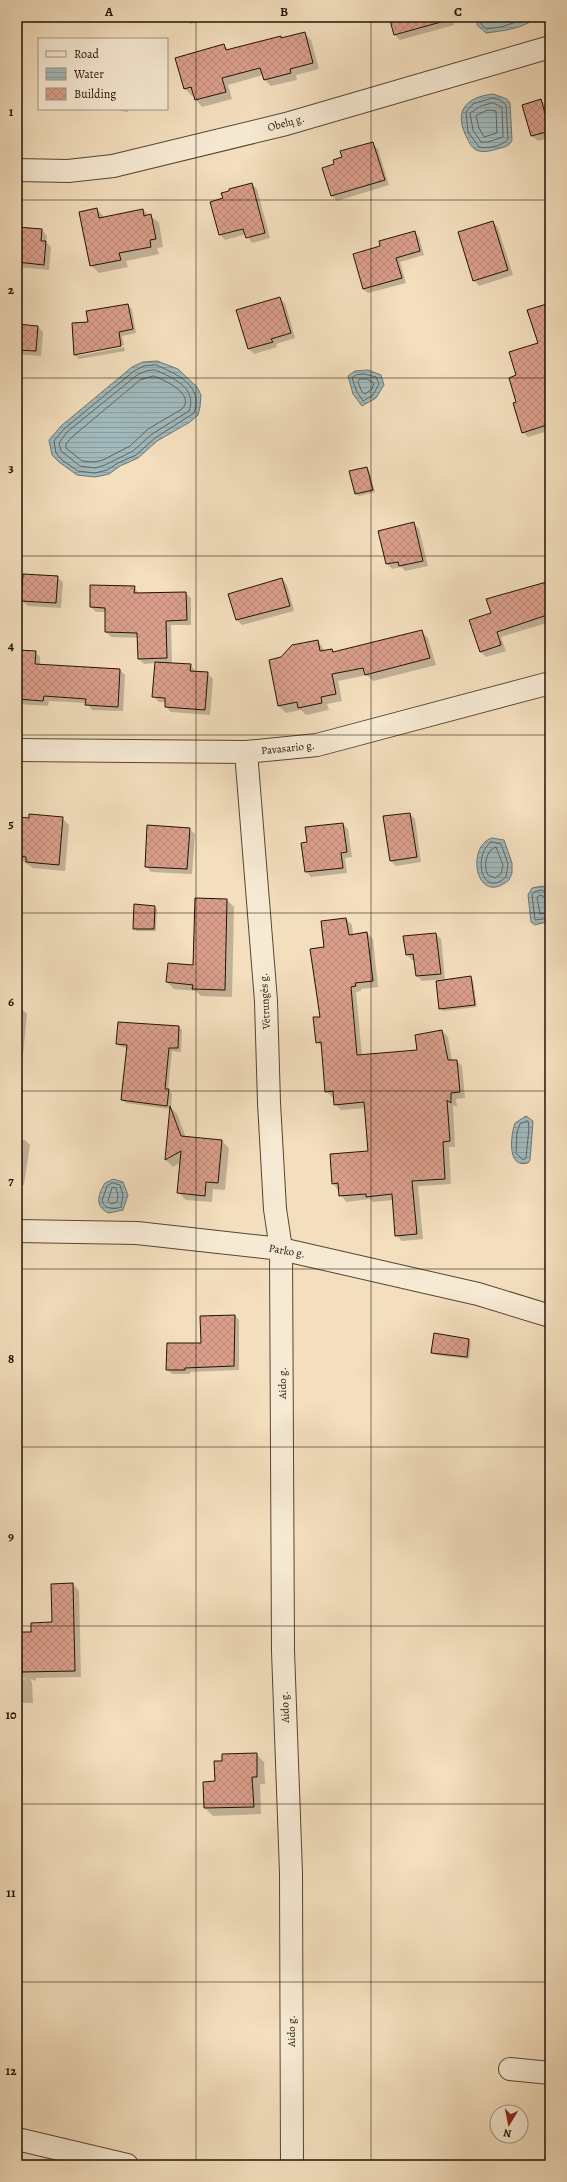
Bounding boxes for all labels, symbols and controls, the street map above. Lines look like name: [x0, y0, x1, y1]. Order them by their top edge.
text: A: [104, 3, 114, 20]
text: B: [280, 3, 288, 20]
text: C: [454, 3, 462, 20]
legend: [38, 38, 168, 110]
text: Road: [74, 46, 100, 62]
text: Water: [73, 66, 104, 82]
text: Building: [74, 86, 116, 102]
text: 1: [9, 103, 14, 120]
street label: Obelų g.: [266, 111, 306, 135]
text: 2: [8, 281, 15, 298]
text: 3: [8, 459, 14, 476]
text: 4: [8, 637, 14, 654]
street label: Pavasario g.: [260, 738, 316, 758]
text: 5: [8, 815, 14, 832]
street label: Vėtrungės g.: [256, 972, 274, 1031]
text: 6: [8, 993, 14, 1010]
text: 7: [8, 1172, 14, 1189]
street label: Parko g.: [268, 1240, 306, 1262]
text: 8: [8, 1350, 14, 1367]
street label: Aido g.: [275, 1367, 290, 1400]
text: 9: [8, 1528, 14, 1545]
street label: Aido g.: [277, 1691, 293, 1724]
text: 10: [5, 1706, 17, 1723]
text: 11: [6, 1884, 16, 1901]
street label: Aido g.: [284, 2015, 299, 2048]
text: 12: [6, 2062, 17, 2079]
north arrow: [489, 2104, 529, 2144]
text: N: [502, 2125, 513, 2141]

